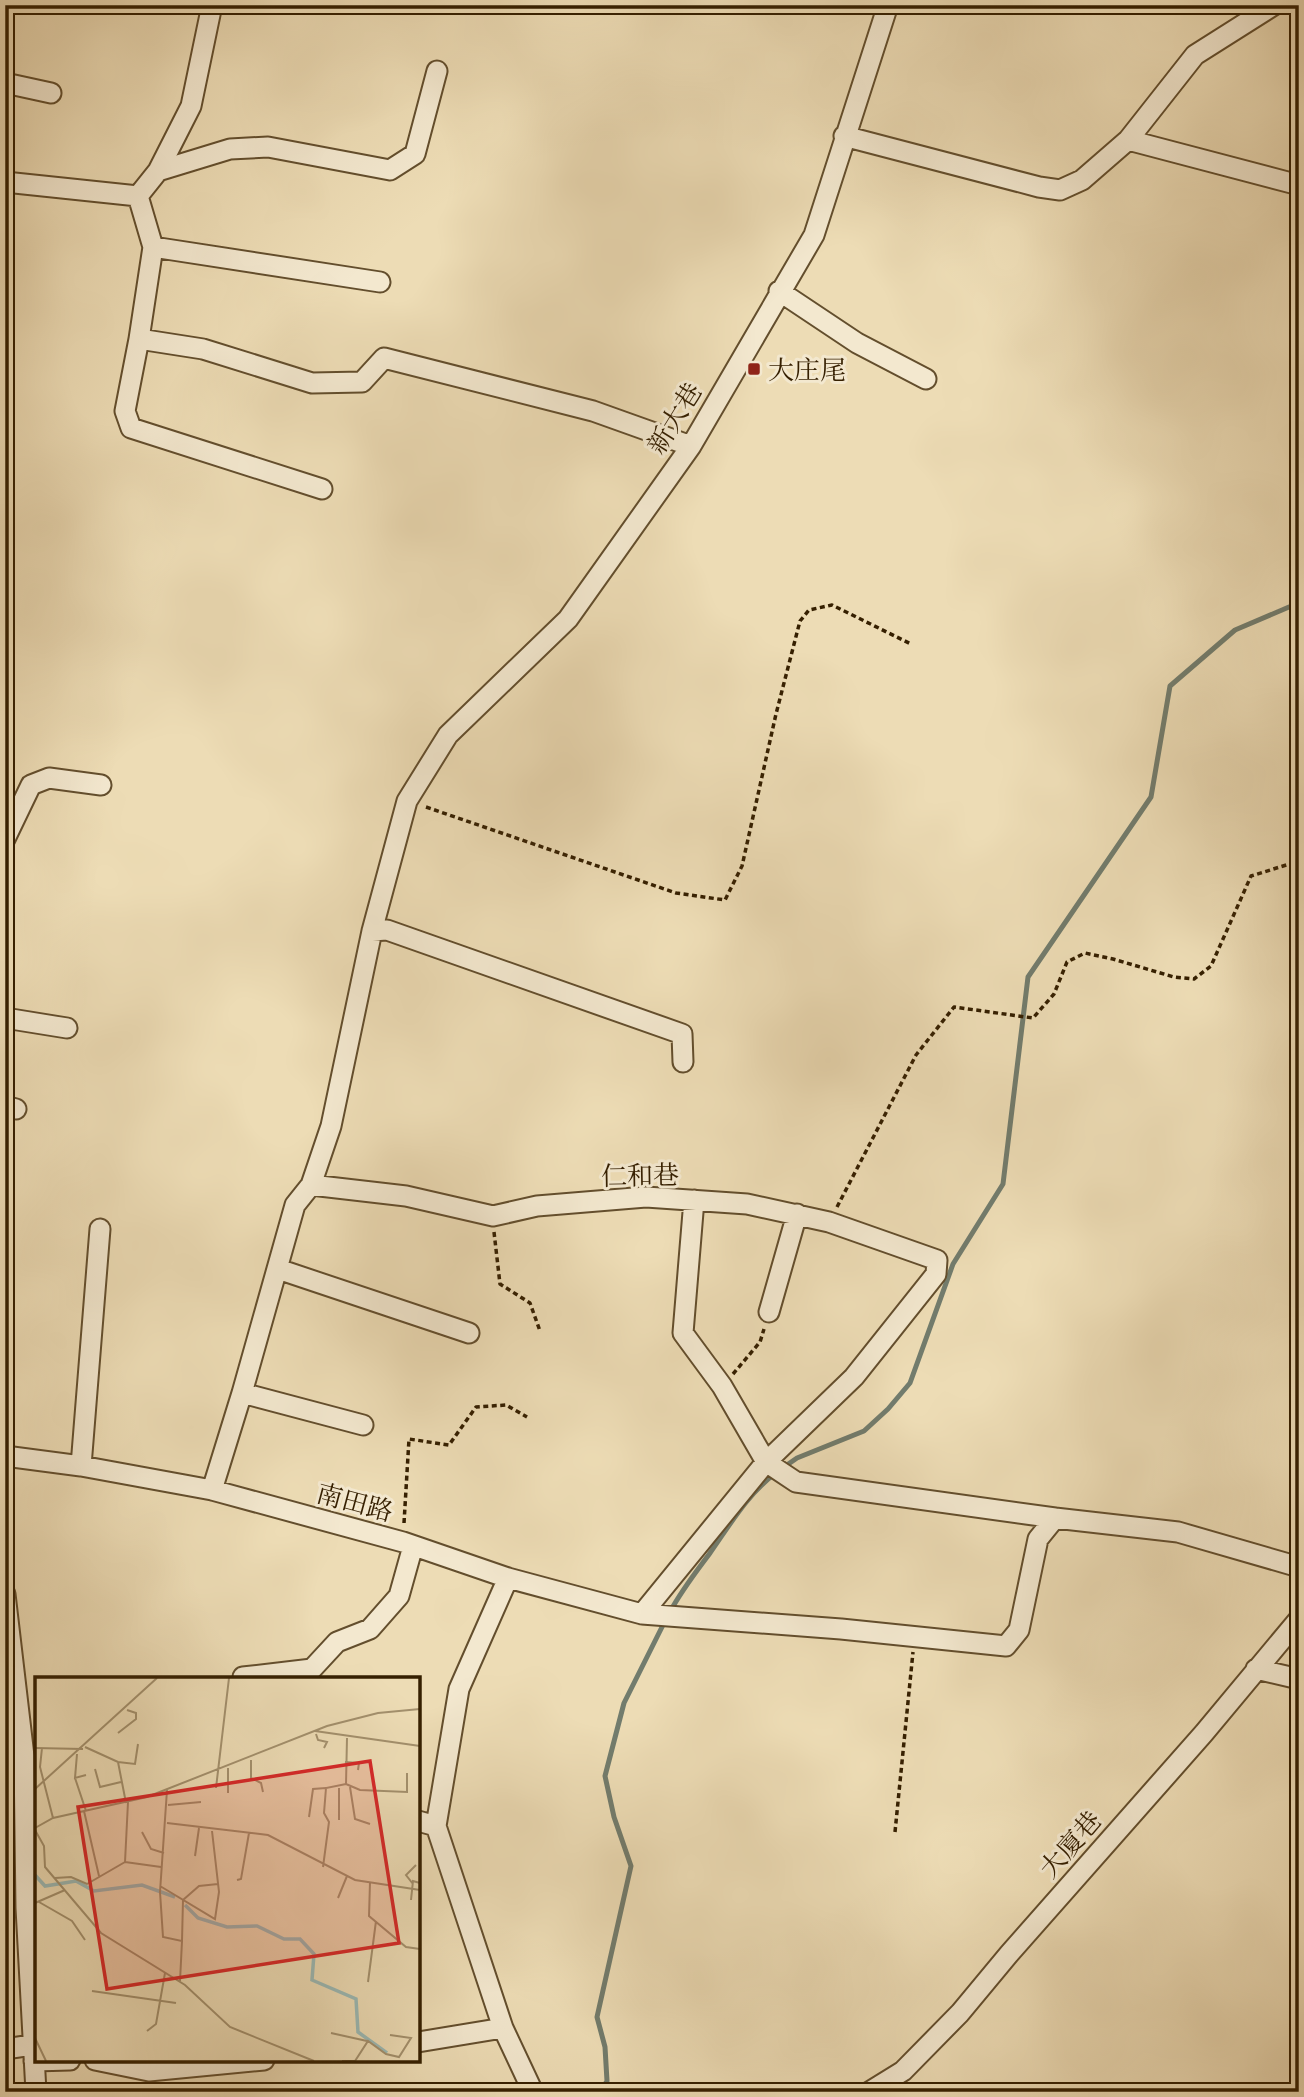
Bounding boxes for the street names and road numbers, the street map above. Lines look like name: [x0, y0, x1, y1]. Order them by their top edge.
street label: 新大巷: [637, 375, 711, 461]
street label: 仁和巷: [601, 1155, 679, 1195]
street label: 南田路: [312, 1473, 398, 1531]
street label: 大廈巷: [1030, 1802, 1110, 1886]

